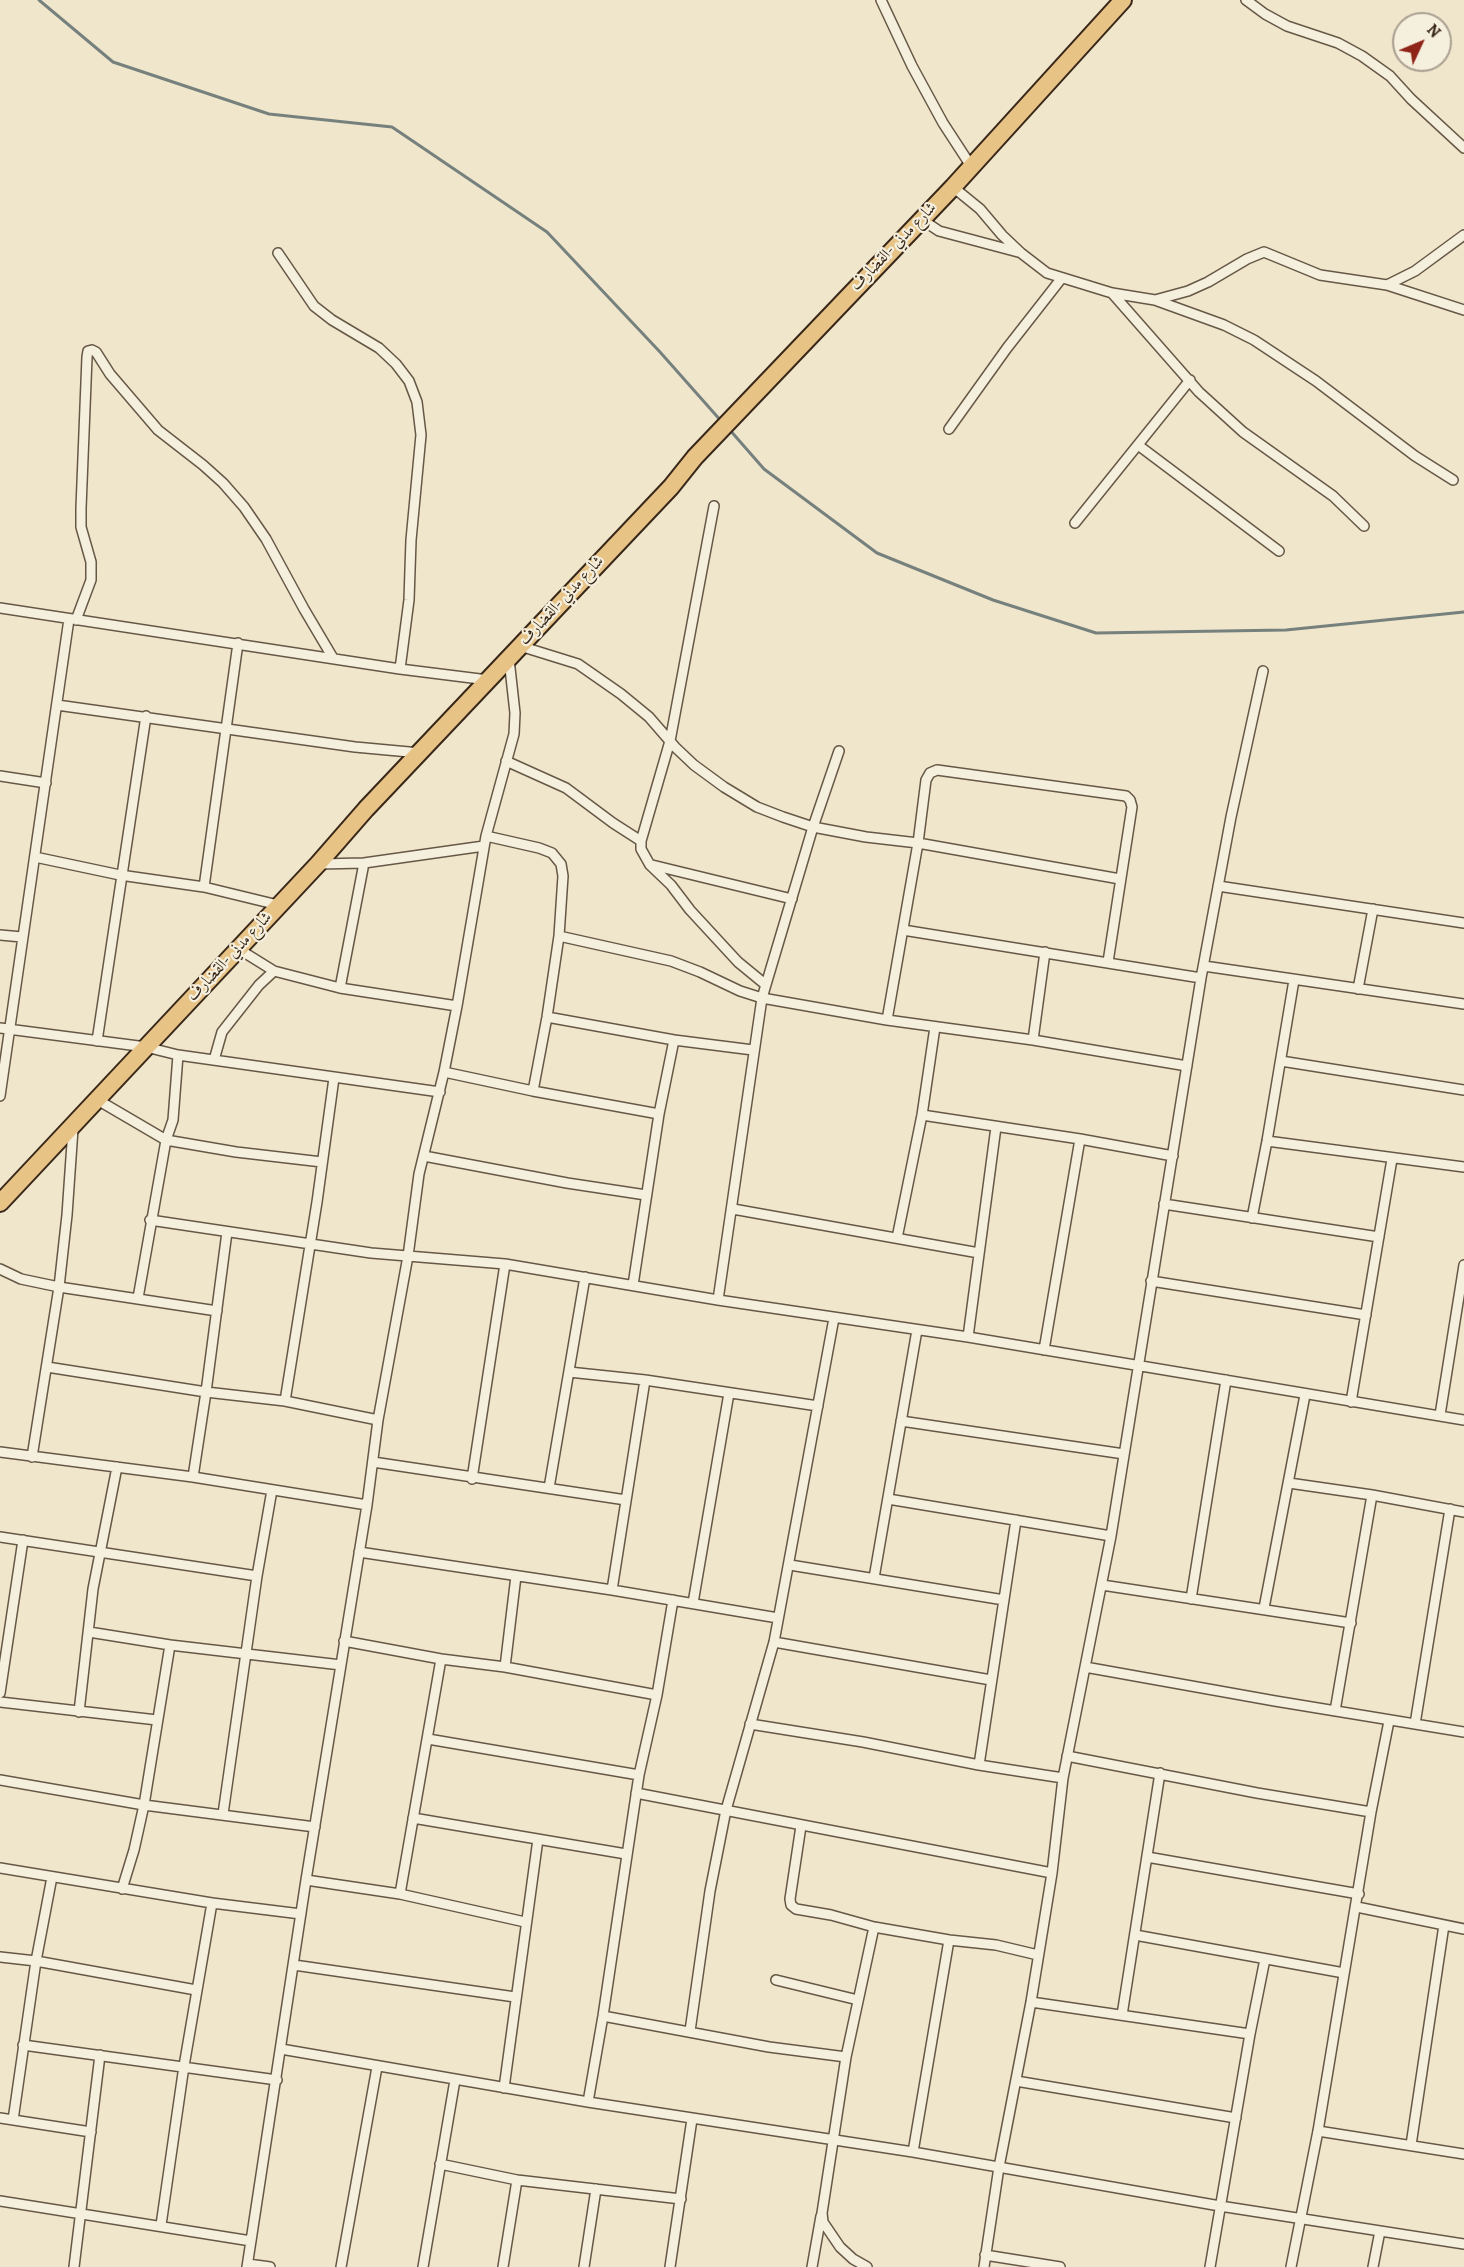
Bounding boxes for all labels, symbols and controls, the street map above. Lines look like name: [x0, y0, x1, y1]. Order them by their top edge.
north arrow: [1392, 12, 1452, 72]
text: N: [1422, 19, 1445, 43]
street label: شارع مدني -القضارف: [847, 199, 941, 295]
street label: شارع مدني -القضارف: [516, 552, 608, 650]
street label: شارع مدني -القضارف: [184, 908, 276, 1006]

